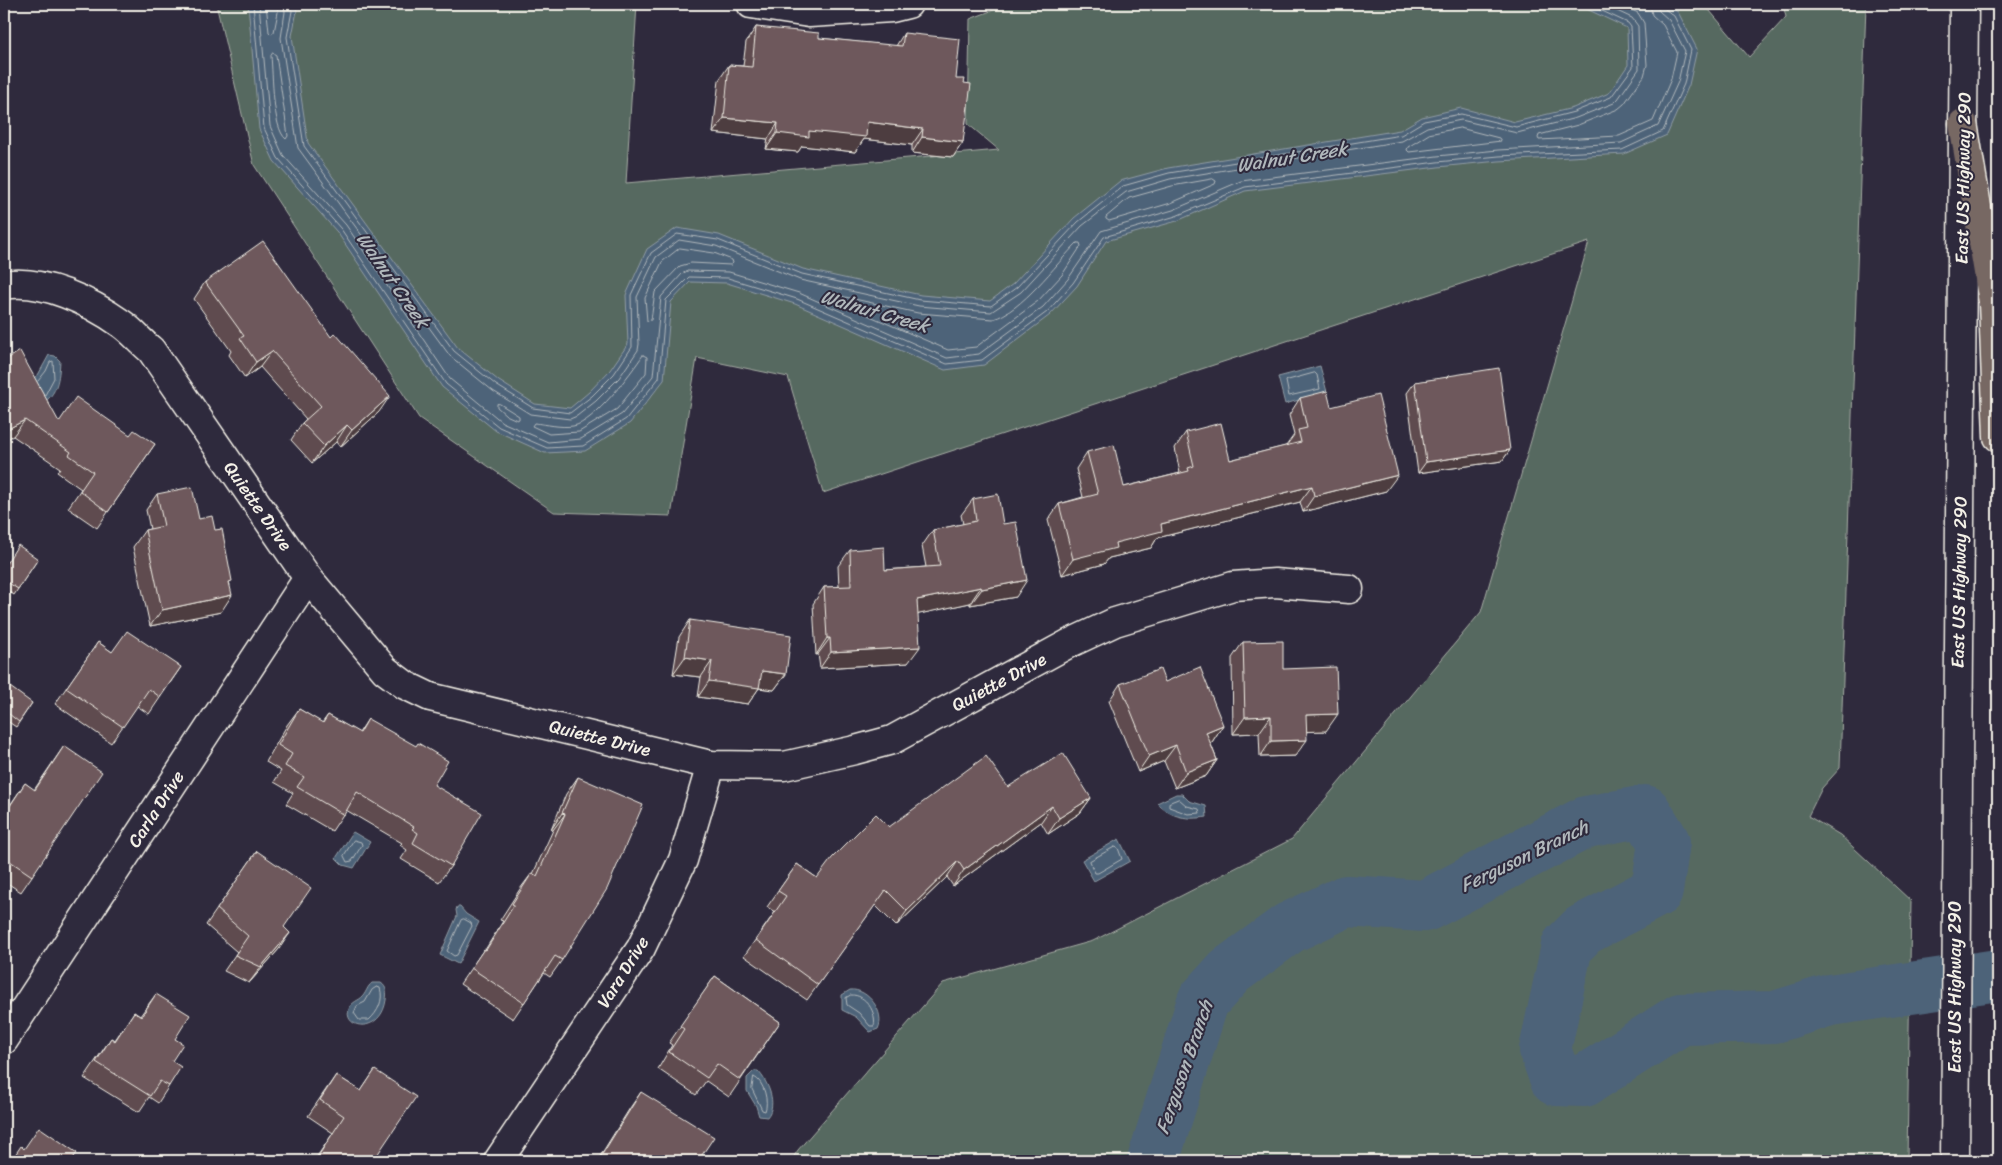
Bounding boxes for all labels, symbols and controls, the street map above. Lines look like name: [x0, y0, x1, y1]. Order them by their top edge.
street label: East US Highway 290: [1946, 92, 1980, 264]
water label: Walnut Creek: [1234, 132, 1352, 182]
water label: Walnut Creek: [348, 225, 440, 337]
water label: Walnut Creek: [817, 280, 936, 343]
street label: Quiette Drive: [215, 454, 301, 558]
street label: East US Highway 290: [1942, 496, 1976, 668]
street label: Quiette Drive: [946, 643, 1053, 721]
street label: Quiette Drive: [546, 710, 655, 766]
street label: Carla Drive: [119, 764, 193, 854]
water label: Ferguson Branch: [1454, 810, 1596, 901]
street label: East US Highway 290: [1939, 901, 1971, 1073]
street label: Vara Drive: [588, 929, 658, 1015]
water label: Ferguson Branch: [1146, 994, 1223, 1138]

